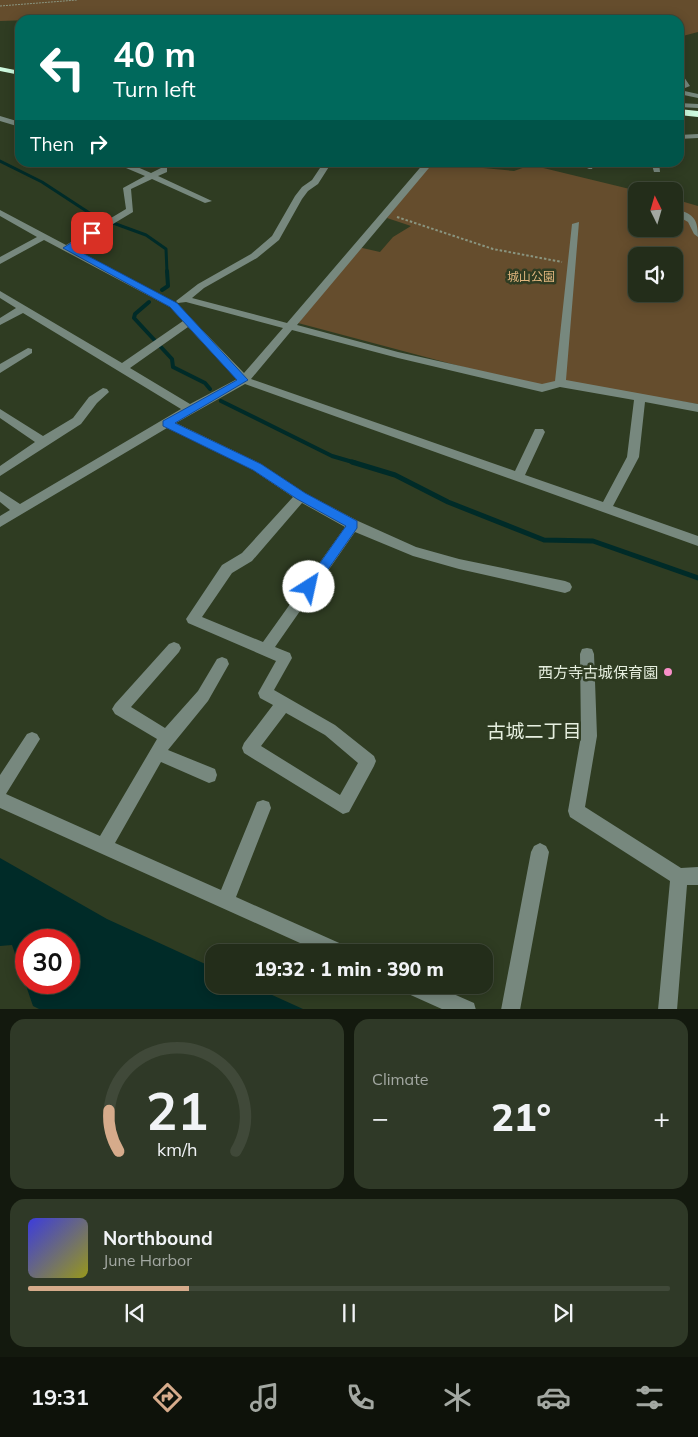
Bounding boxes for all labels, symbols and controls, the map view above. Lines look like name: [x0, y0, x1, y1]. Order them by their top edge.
text: 40 m: [113, 32, 196, 76]
icon: left: [30, 35, 95, 100]
text: Turn left: [113, 75, 196, 103]
icon: right: [84, 130, 112, 158]
text: Then: [30, 132, 74, 156]
north arrow: [628, 182, 682, 238]
map controls: [628, 182, 683, 302]
pin: [71, 212, 113, 254]
icon: arrive: [78, 219, 106, 247]
button: sound: [628, 247, 683, 302]
park label: 城山公園: [507, 269, 555, 284]
position arrow: [282, 560, 334, 612]
place label: 西方寺古城保育園: [538, 663, 658, 682]
marker: 西方寺古城保育園: [662, 666, 674, 678]
district label: 古城二丁目: [486, 719, 582, 743]
speed limit sign: 30: [15, 929, 80, 994]
text: 19:32 · 1 min · 390 m: [254, 957, 444, 981]
text: Climate: [372, 1069, 428, 1089]
text: 21: [146, 1078, 208, 1143]
text: 21°: [491, 1093, 551, 1141]
text: −: [372, 1100, 389, 1135]
text: +: [653, 1100, 670, 1135]
text: km/h: [157, 1138, 197, 1160]
text: Northbound: [103, 1226, 213, 1250]
text: June Harbor: [103, 1250, 192, 1270]
icon: previous: [121, 1299, 149, 1327]
icon: pause: [335, 1299, 363, 1327]
icon: next: [549, 1299, 577, 1327]
icon: directions: [150, 1380, 185, 1415]
icon: music: [247, 1380, 282, 1415]
icon: phone: [343, 1380, 378, 1415]
icon: climate: [440, 1380, 475, 1415]
icon: car: [536, 1380, 571, 1415]
icon: filters: [632, 1380, 667, 1415]
text: 19:31: [31, 1383, 89, 1411]

